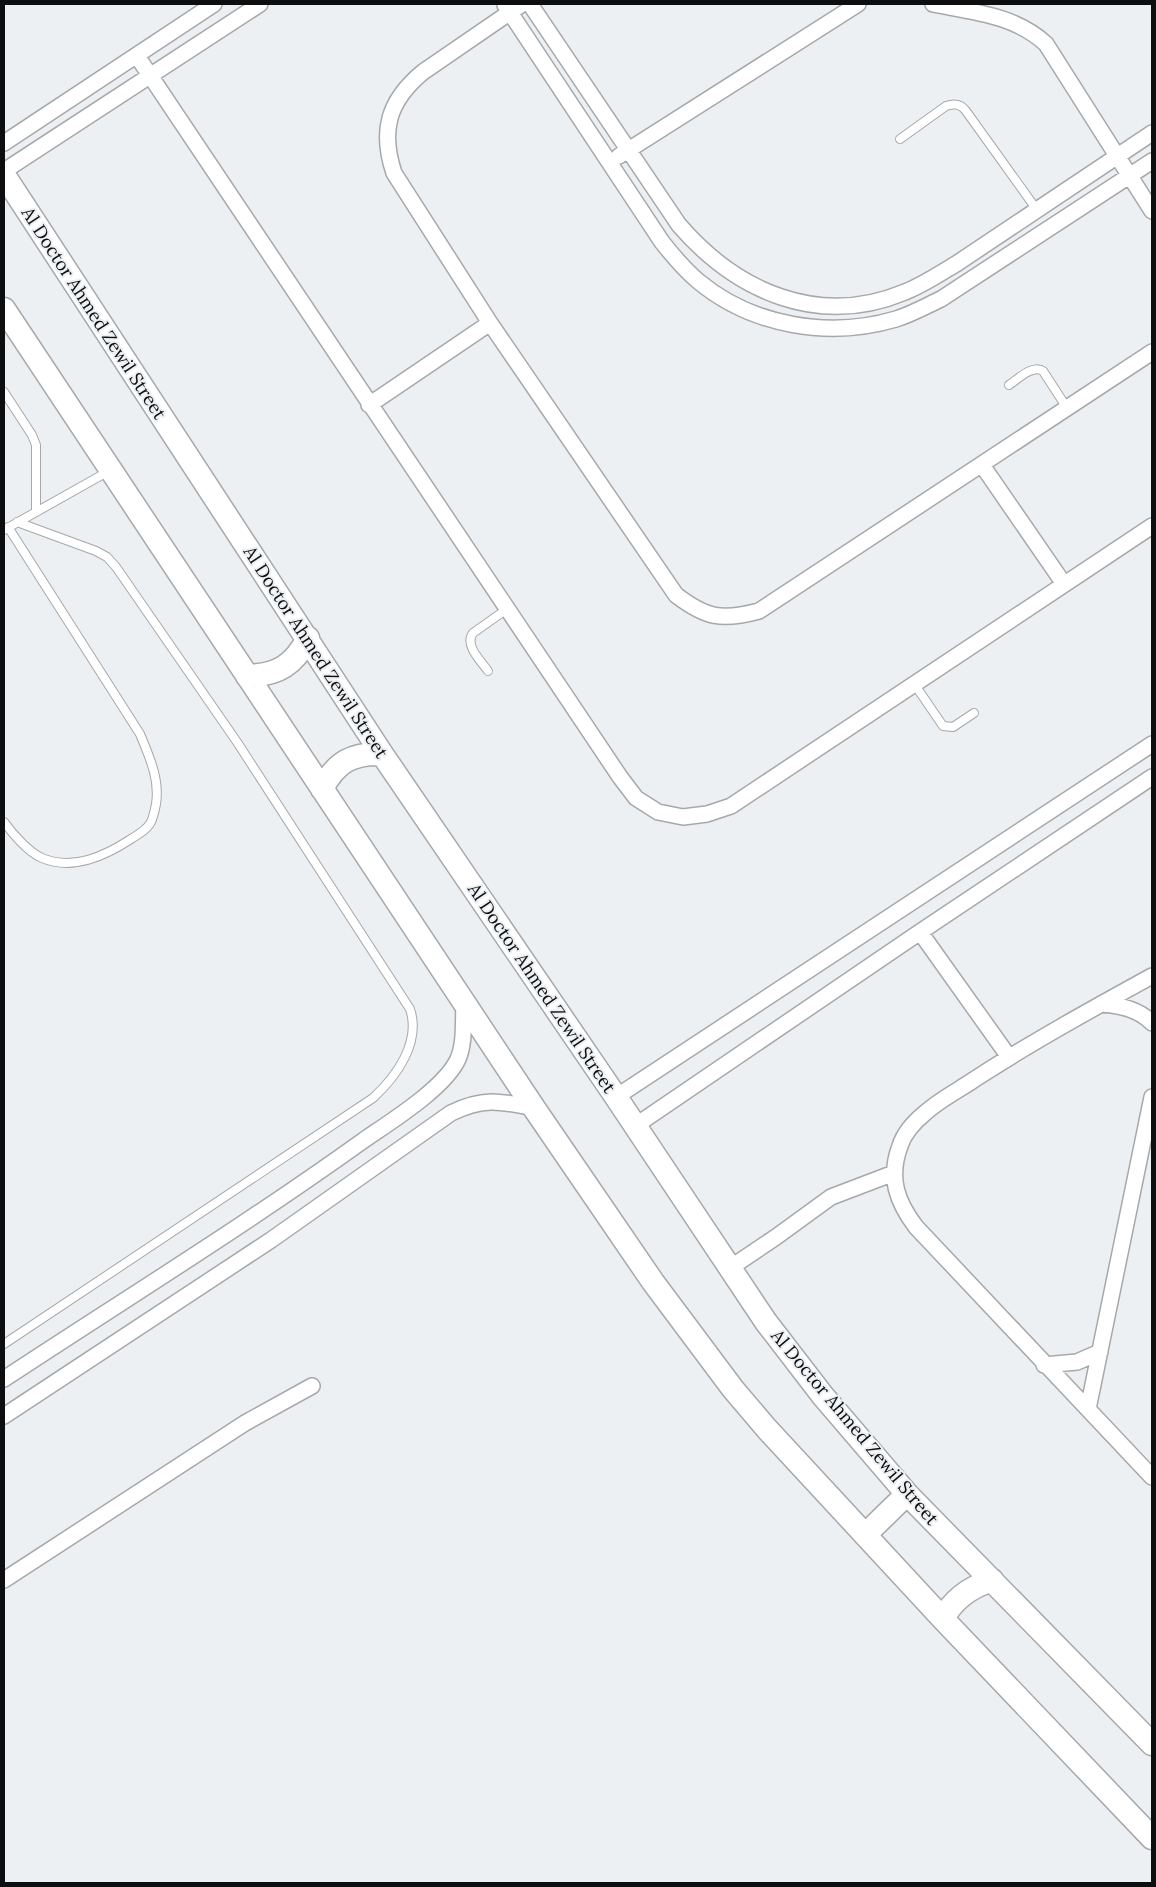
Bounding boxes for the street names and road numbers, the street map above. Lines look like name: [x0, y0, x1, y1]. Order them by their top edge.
street label: Al Doctor Ahmed Zewil Street: [16, 202, 171, 423]
street label: Al Doctor Ahmed Zewil Street: [238, 541, 393, 762]
street label: Al Doctor Ahmed Zewil Street: [462, 878, 621, 1097]
street label: Al Doctor Ahmed Zewil Street: [766, 1324, 944, 1530]

